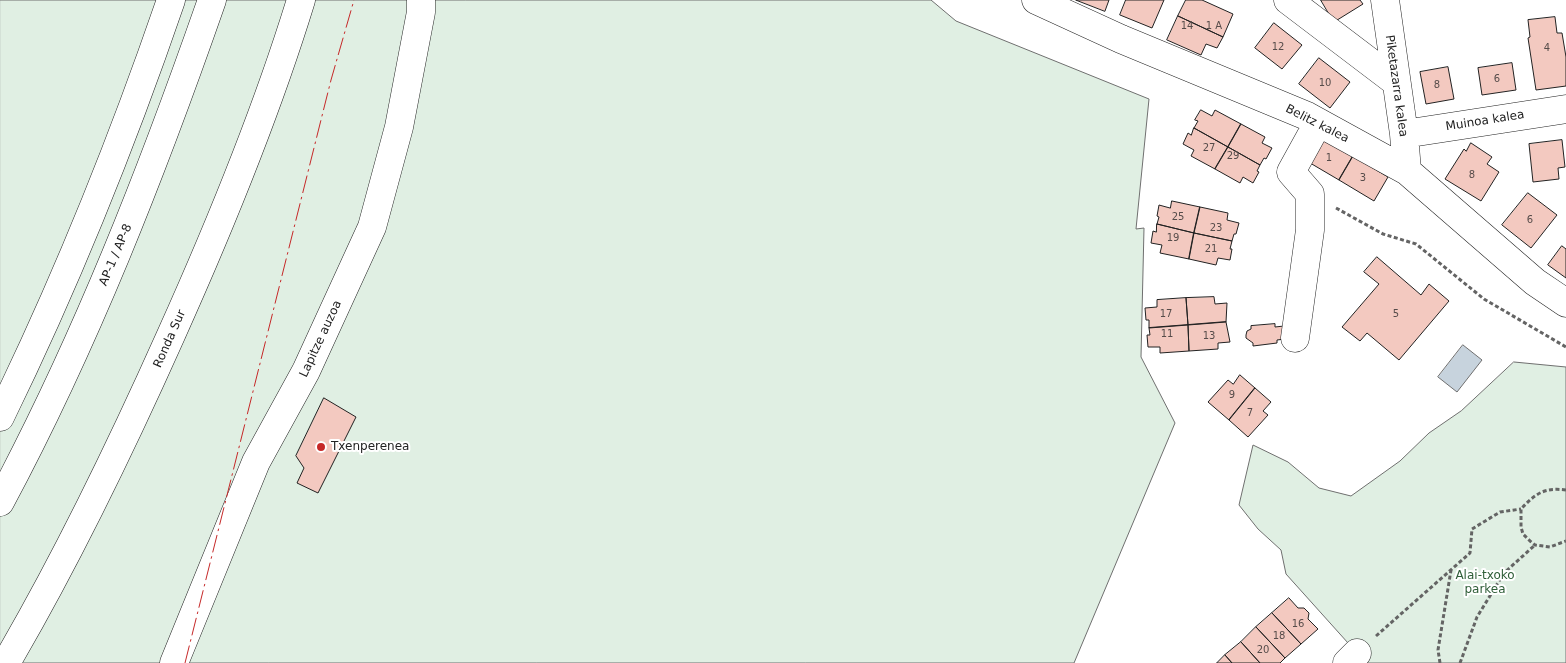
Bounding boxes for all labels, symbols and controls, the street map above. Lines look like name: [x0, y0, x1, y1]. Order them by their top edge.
house number: 14: [1181, 20, 1193, 32]
house number: 1 A: [1206, 20, 1222, 32]
street label: Piketazarra kalea: [1382, 34, 1410, 138]
house number: 12: [1272, 41, 1284, 53]
house number: 4: [1544, 42, 1550, 54]
house number: 6: [1494, 73, 1500, 85]
house number: 10: [1319, 77, 1331, 89]
house number: 8: [1434, 79, 1440, 91]
street label: Belitz kalea: [1283, 102, 1351, 146]
street label: Muinoa kalea: [1445, 108, 1525, 134]
house number: 27: [1203, 142, 1215, 154]
house number: 29: [1227, 150, 1239, 162]
house number: 1: [1326, 152, 1332, 164]
house number: 8: [1469, 169, 1475, 181]
house number: 3: [1360, 172, 1366, 184]
house number: 25: [1172, 211, 1184, 223]
house number: 6: [1527, 214, 1533, 226]
street label: AP-1 / AP-8: [96, 222, 136, 288]
house number: 23: [1210, 222, 1222, 234]
house number: 19: [1167, 232, 1179, 244]
house number: 21: [1205, 243, 1217, 255]
street label: Lapitze auzoa: [297, 298, 345, 380]
street label: Ronda Sur: [151, 308, 189, 370]
house number: 17: [1160, 308, 1172, 320]
house number: 5: [1393, 308, 1399, 320]
house number: 11: [1161, 328, 1173, 340]
house number: 13: [1203, 330, 1215, 342]
house number: 9: [1229, 389, 1235, 401]
house number: 7: [1247, 407, 1253, 419]
place label: Txenperenea: [331, 440, 409, 454]
marker: Txenperenea: [315, 441, 327, 453]
park label: Alai-txoko parkea: [1455, 569, 1515, 597]
house number: 16: [1292, 618, 1304, 630]
house number: 18: [1273, 630, 1285, 642]
house number: 20: [1257, 644, 1269, 656]

